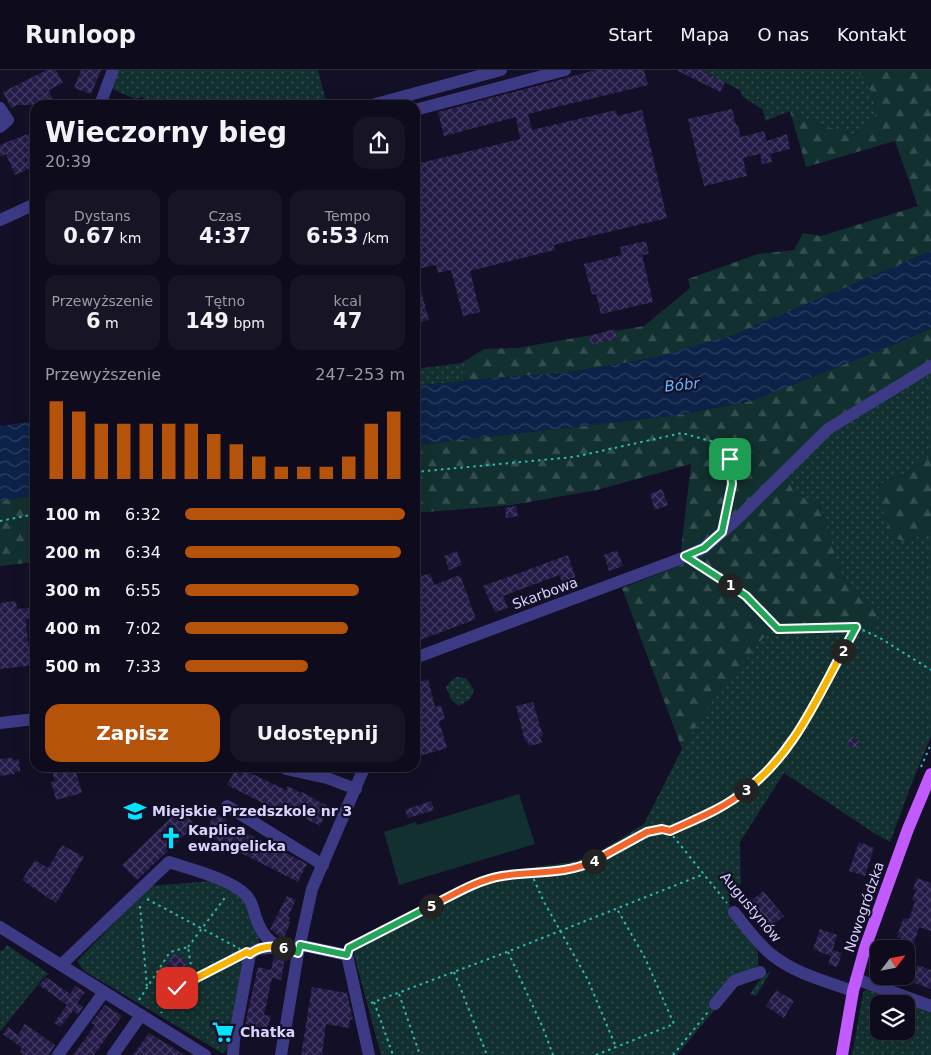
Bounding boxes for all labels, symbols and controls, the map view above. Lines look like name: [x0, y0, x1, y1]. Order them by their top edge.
text: Runloop: [25, 21, 136, 49]
text: Start: [608, 24, 652, 45]
text: Mapa: [680, 24, 729, 45]
text: O nas: [757, 24, 809, 45]
text: Kontakt: [837, 24, 906, 45]
text: Wieczorny bieg: [45, 116, 287, 149]
button: share: [353, 117, 405, 169]
text: 20:39: [45, 152, 91, 171]
text: Dystans: [74, 208, 131, 224]
text: Czas: [208, 208, 241, 224]
text: Tempo: [325, 208, 371, 224]
text: 0.67: [63, 224, 115, 248]
text: 4:37: [199, 224, 251, 248]
text: 6:53: [306, 224, 358, 248]
text: km: [115, 230, 141, 246]
text: /km: [358, 230, 389, 246]
text: Przewyższenie: [52, 293, 153, 309]
text: Tętno: [205, 293, 245, 309]
text: kcal: [334, 293, 362, 309]
text: 6: [86, 309, 101, 333]
text: 149: [185, 309, 229, 333]
text: 47: [333, 309, 362, 333]
text: m: [101, 315, 119, 331]
text: bpm: [229, 315, 265, 331]
text: Przewyższenie: [45, 365, 161, 384]
text: 247–253 m: [315, 365, 405, 384]
water label: Bóbr: [664, 374, 701, 396]
pin: [709, 438, 751, 480]
icon: arrive: [716, 445, 744, 473]
text: 100 m: [45, 505, 101, 524]
text: 6:32: [125, 505, 161, 524]
text: 200 m: [45, 543, 101, 562]
text: 6:34: [125, 543, 161, 562]
pin: 1: [718, 572, 742, 598]
street label: Skarbowa: [510, 574, 580, 612]
text: 1: [726, 577, 735, 593]
text: 300 m: [45, 581, 101, 600]
text: 6:55: [125, 581, 161, 600]
text: 400 m: [45, 619, 101, 638]
text: 7:02: [125, 619, 161, 638]
pin: 2: [830, 638, 856, 664]
text: 2: [839, 643, 848, 659]
text: 500 m: [45, 657, 101, 676]
text: 7:33: [125, 657, 161, 676]
button: Zapisz: [45, 704, 220, 762]
button: Udostępnij: [230, 704, 405, 762]
pin: 3: [734, 778, 758, 802]
text: 3: [742, 782, 751, 798]
school or university icon: Miejskie Przedszkole nr 3: [122, 798, 148, 824]
place label: Miejskie Przedszkole nr 3: [152, 803, 352, 819]
place label: Kaplica ewangelicka: [188, 822, 286, 854]
church icon: Kaplica ewangelicka: [158, 825, 184, 851]
pin: 4: [582, 848, 606, 874]
text: 4: [590, 853, 599, 869]
street label: Nowogródzka: [841, 860, 887, 954]
street label: Augustynów: [717, 869, 785, 945]
pin: 5: [418, 894, 444, 918]
text: 5: [427, 898, 436, 914]
pin: 6: [270, 936, 296, 960]
text: 6: [279, 940, 288, 956]
north arrow: [870, 940, 915, 985]
map controls: [870, 940, 915, 1040]
pin: [156, 967, 198, 1009]
icon: check: [163, 974, 191, 1002]
button: layers: [870, 995, 915, 1040]
supermarket icon: Chatka: [210, 1019, 236, 1045]
place label: Chatka: [240, 1024, 295, 1040]

